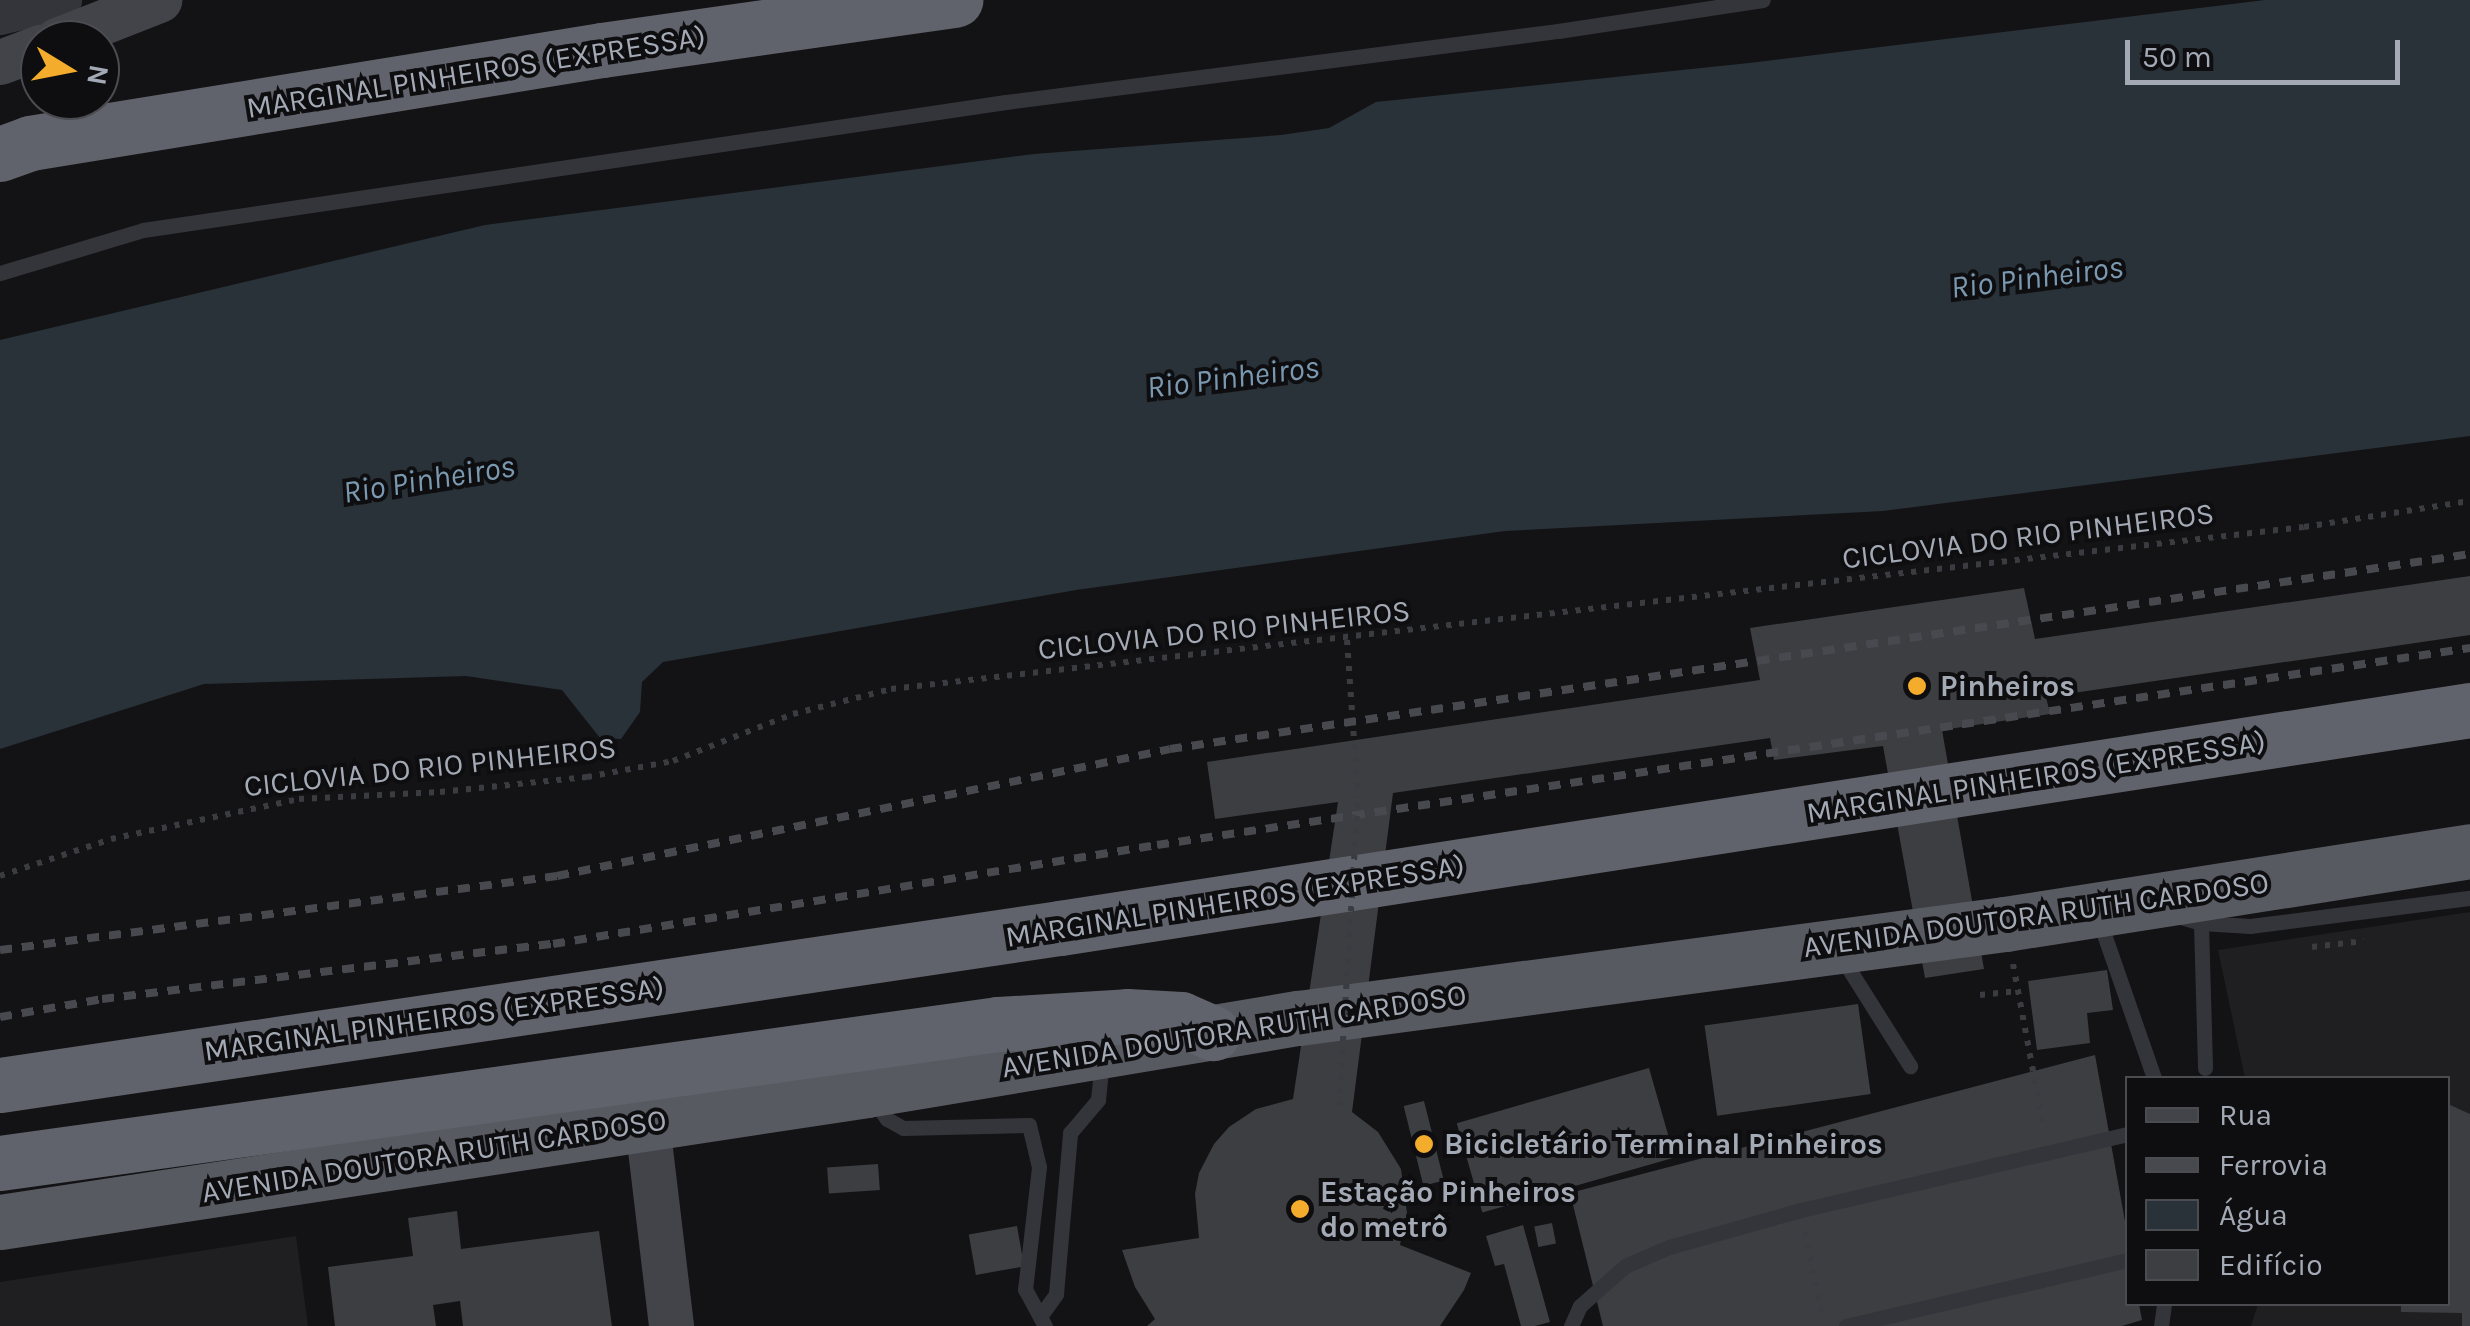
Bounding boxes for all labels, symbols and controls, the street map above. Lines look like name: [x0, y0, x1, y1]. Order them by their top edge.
street label: MARGINAL PINHEIROS (EXPRESSA): [244, 18, 708, 126]
north arrow: [20, 20, 120, 120]
scale bar: [2130, 20, 2405, 82]
text: 50 m: [2142, 39, 2212, 75]
text: N: [80, 62, 116, 88]
water label: Rio Pinheiros: [1949, 248, 2125, 308]
water label: Rio Pinheiros: [1145, 348, 1321, 408]
water label: Rio Pinheiros: [340, 447, 518, 513]
street label: CICLOVIA DO RIO PINHEIROS: [1840, 495, 2216, 577]
street label: CICLOVIA DO RIO PINHEIROS: [1036, 593, 1412, 667]
place label: Pinheiros: [1940, 668, 2075, 704]
marker: Pinheiros: [1904, 673, 1930, 699]
street label: MARGINAL PINHEIROS (EXPRESSA): [1804, 723, 2268, 831]
street label: CICLOVIA DO RIO PINHEIROS: [242, 730, 618, 804]
street label: MARGINAL PINHEIROS (EXPRESSA): [1003, 847, 1467, 955]
street label: AVENIDA DOUTORA RUTH CARDOSO: [1801, 864, 2271, 966]
street label: MARGINAL PINHEIROS (EXPRESSA): [202, 969, 666, 1069]
street label: AVENIDA DOUTORA RUTH CARDOSO: [999, 976, 1469, 1086]
legend: [2125, 1076, 2450, 1306]
text: Rua: [2219, 1097, 2272, 1133]
street label: AVENIDA DOUTORA RUTH CARDOSO: [199, 1101, 669, 1211]
place label: Bicicletário Terminal Pinheiros: [1444, 1126, 1883, 1162]
marker: Bicicletário Terminal Pinheiros: [1413, 1133, 1435, 1155]
text: Ferrovia: [2219, 1147, 2328, 1183]
place label: Estação Pinheiros do metrô: [1320, 1174, 1576, 1244]
text: Água: [2219, 1197, 2288, 1233]
marker: Estação Pinheiros do metrô: [1289, 1198, 1311, 1220]
text: Edifício: [2219, 1247, 2323, 1283]

